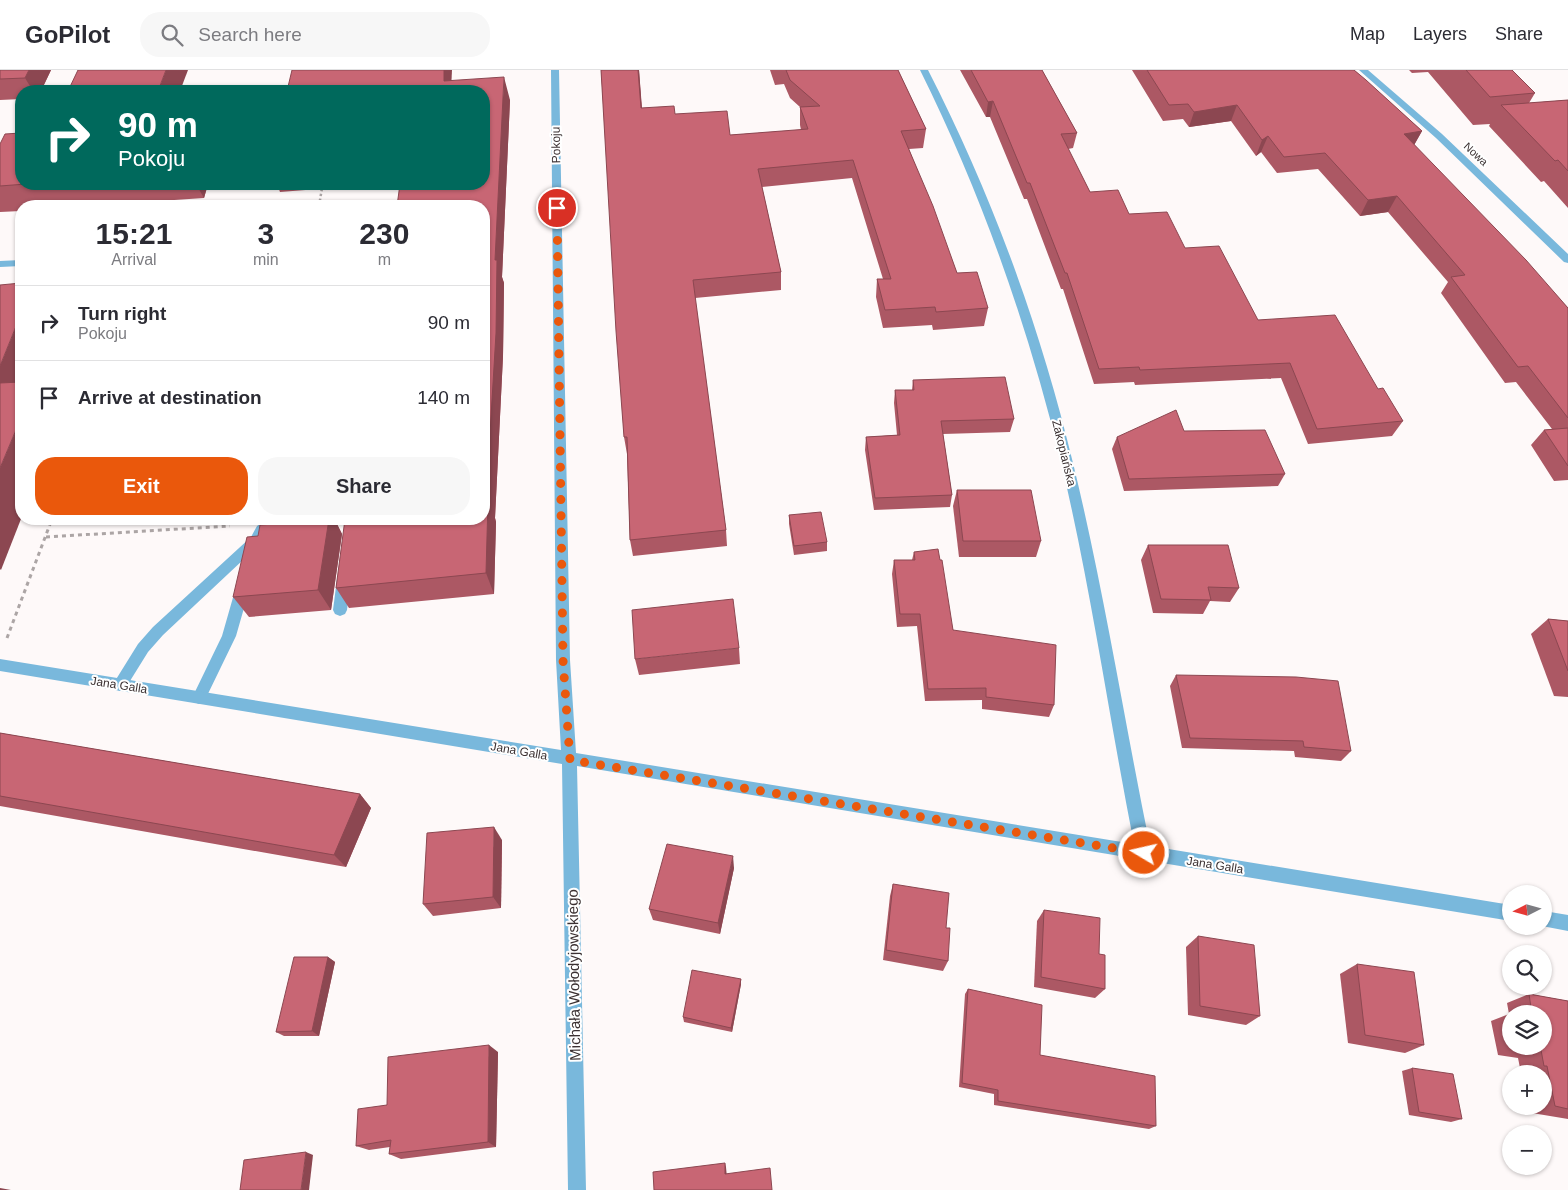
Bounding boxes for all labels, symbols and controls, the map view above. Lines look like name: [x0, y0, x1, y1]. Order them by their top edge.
search box: [140, 12, 490, 57]
text: GoPilot: [25, 21, 110, 48]
icon: search: [158, 21, 186, 49]
text: Search here: [198, 24, 302, 45]
text: Map: [1350, 24, 1385, 44]
text: Layers: [1413, 24, 1467, 44]
text: Share: [1495, 24, 1543, 44]
icon: right: [35, 105, 100, 170]
text: 90 m: [118, 105, 198, 144]
street label: Pokoju: [549, 127, 563, 163]
street label: Nowa: [1462, 140, 1491, 169]
text: Pokoju: [118, 146, 185, 171]
pin: [536, 187, 578, 229]
icon: arrive: [543, 194, 571, 222]
text: 15:21: [96, 217, 172, 250]
text: 3: [257, 217, 274, 250]
text: 230: [359, 217, 409, 250]
text: Arrival: [111, 251, 157, 268]
text: min: [253, 251, 279, 268]
text: m: [378, 251, 391, 268]
text: Turn right: [78, 303, 166, 324]
icon: right: [35, 309, 63, 337]
text: 90 m: [428, 312, 470, 333]
text: Pokoju: [78, 325, 127, 342]
icon: arrive: [35, 384, 63, 412]
text: Arrive at destination: [78, 387, 262, 408]
text: 140 m: [417, 387, 470, 408]
street label: Zakopiańska: [1049, 418, 1079, 488]
button: Exit: [35, 457, 248, 515]
button: Share: [258, 457, 470, 515]
street label: Jana Galla: [90, 674, 149, 696]
street label: Jana Galla: [490, 739, 549, 763]
position arrow: [1117, 826, 1169, 878]
street label: Jana Galla: [1186, 854, 1245, 876]
north arrow: [1502, 885, 1552, 935]
map controls: [1502, 885, 1552, 1175]
street label: Michała Wołodyjowskiego: [564, 889, 583, 1061]
button: search: [1502, 945, 1552, 995]
button: layers: [1502, 1005, 1552, 1055]
button: +: [1502, 1065, 1552, 1115]
button: −: [1502, 1125, 1552, 1175]

